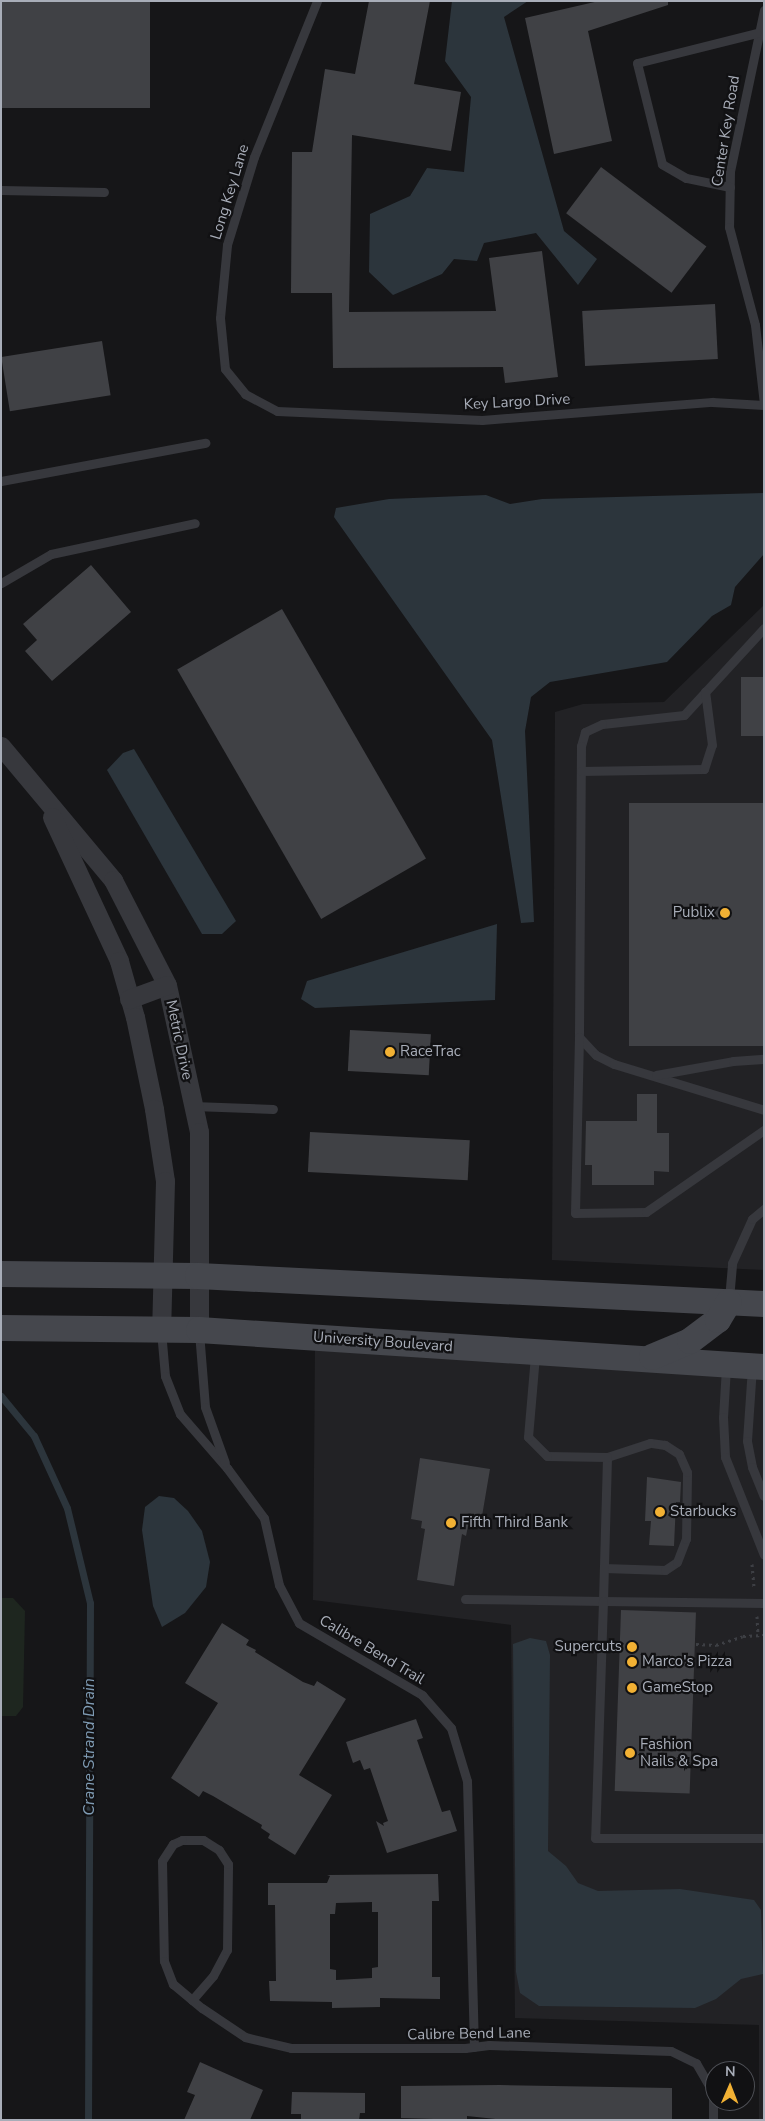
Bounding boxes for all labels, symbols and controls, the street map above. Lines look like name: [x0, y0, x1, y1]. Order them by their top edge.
street label: Center Key Road: [708, 74, 744, 188]
street label: Long Key Lane: [207, 142, 253, 242]
street label: Key Largo Drive: [463, 390, 571, 414]
place label: Publix: [673, 904, 715, 922]
marker: Publix: [719, 907, 731, 919]
street label: Metric Drive: [162, 998, 196, 1082]
place label: RaceTrac: [400, 1043, 461, 1061]
marker: RaceTrac: [384, 1046, 396, 1058]
street label: University Boulevard: [312, 1328, 454, 1356]
place label: Starbucks: [670, 1503, 736, 1521]
marker: Starbucks: [654, 1506, 666, 1518]
place label: Fifth Third Bank: [461, 1514, 568, 1532]
marker: Fifth Third Bank: [445, 1517, 457, 1529]
street label: Calibre Bend Trail: [316, 1611, 428, 1689]
place label: Supercuts: [555, 1638, 622, 1656]
marker: Supercuts: [626, 1641, 638, 1653]
place label: Marco's Pizza: [642, 1653, 732, 1671]
marker: Marco's Pizza: [626, 1656, 638, 1668]
water label: Crane Strand Drain: [79, 1678, 99, 1816]
place label: GameStop: [642, 1679, 713, 1697]
marker: GameStop: [626, 1682, 638, 1694]
place label: Fashion Nails & Spa: [640, 1735, 718, 1770]
marker: Fashion Nails & Spa: [624, 1747, 636, 1759]
street label: Calibre Bend Lane: [407, 2024, 531, 2044]
north arrow: [705, 2061, 755, 2111]
text: N: [725, 2062, 736, 2081]

